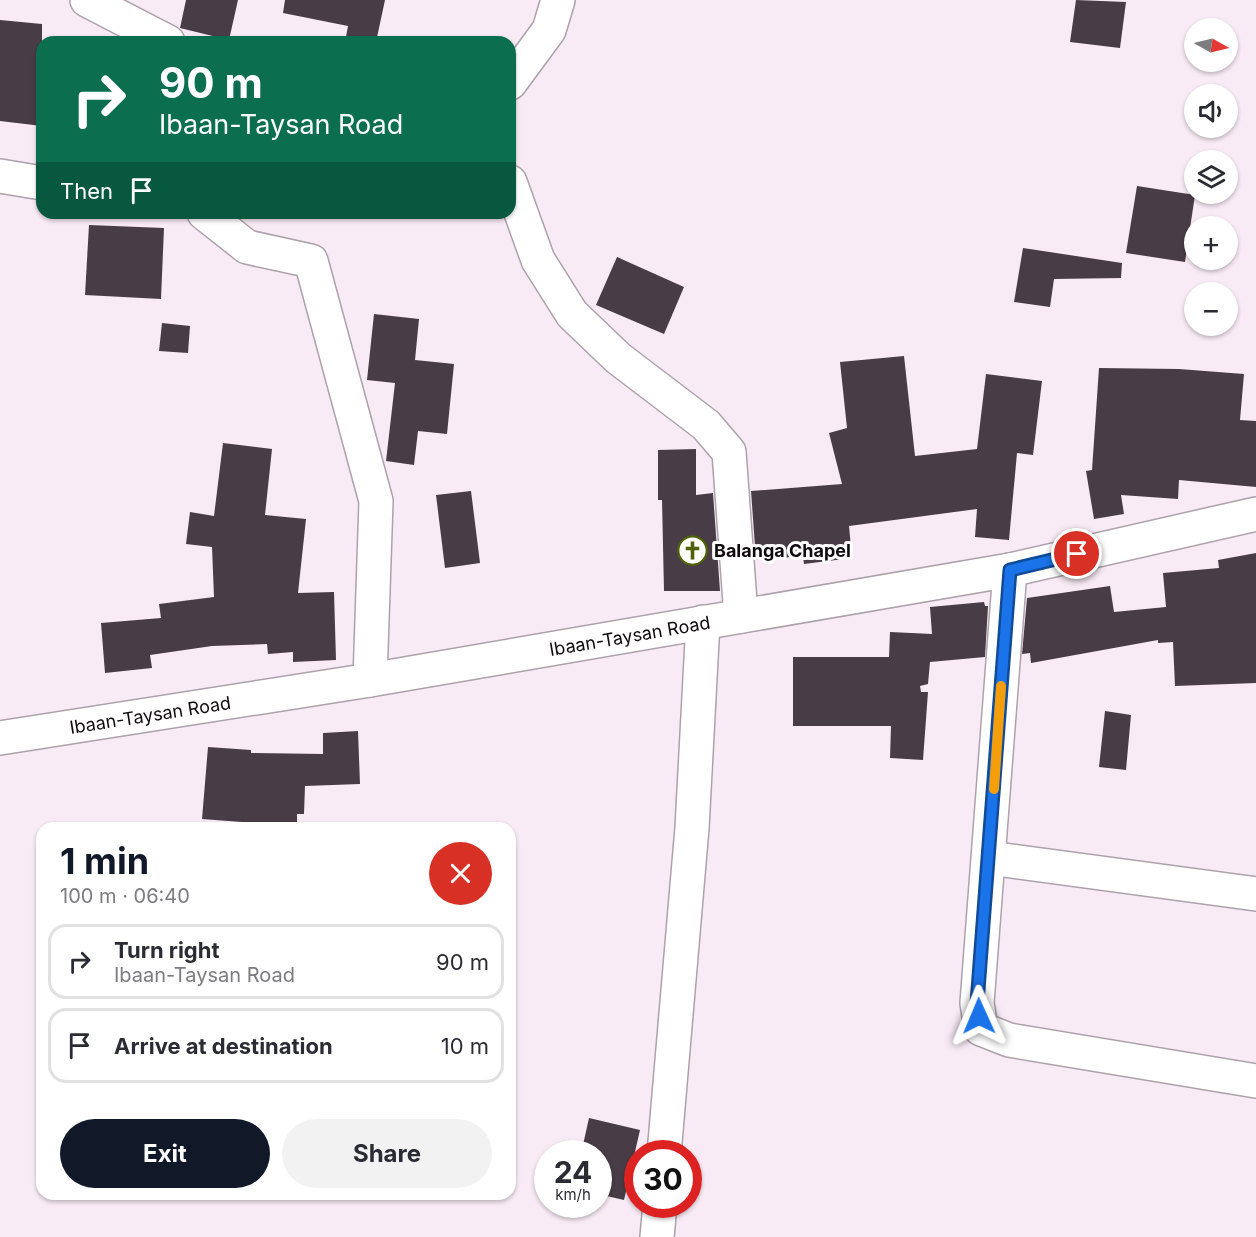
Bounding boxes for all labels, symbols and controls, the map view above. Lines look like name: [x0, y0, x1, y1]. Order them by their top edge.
north arrow: [1184, 18, 1238, 72]
map controls: [1184, 18, 1238, 336]
text: 90 m: [159, 57, 263, 108]
icon: right: [60, 60, 138, 138]
button: sound: [1184, 84, 1238, 138]
text: Ibaan-Taysan Road: [159, 108, 403, 141]
button: layers: [1184, 150, 1238, 204]
icon: arrive: [125, 174, 158, 207]
text: Then: [60, 178, 113, 204]
button: +: [1184, 216, 1238, 270]
button: −: [1184, 282, 1238, 336]
pin: [1051, 528, 1102, 579]
church icon: Balanga Chapel: [677, 534, 709, 566]
icon: arrive: [1060, 537, 1093, 570]
place label: Balanga Chapel: [714, 540, 851, 561]
street label: Ibaan-Taysan Road: [548, 611, 712, 660]
street label: Ibaan-Taysan Road: [68, 691, 232, 737]
text: 1 min: [60, 839, 149, 883]
button: close: [429, 842, 492, 905]
text: 100 m · 06:40: [60, 884, 190, 908]
text: Turn right: [114, 937, 220, 963]
icon: right: [63, 945, 96, 978]
text: 90 m: [436, 949, 489, 975]
text: Ibaan-Taysan Road: [114, 963, 295, 987]
position arrow: [947, 984, 1011, 1048]
icon: arrive: [63, 1029, 96, 1062]
text: Arrive at destination: [114, 1033, 333, 1059]
text: 10 m: [441, 1033, 489, 1059]
button: Exit: [60, 1119, 270, 1188]
button: Share: [282, 1119, 492, 1188]
speed limit sign: 30: [624, 1140, 702, 1218]
text: 24: [554, 1154, 592, 1190]
text: km/h: [555, 1185, 591, 1204]

